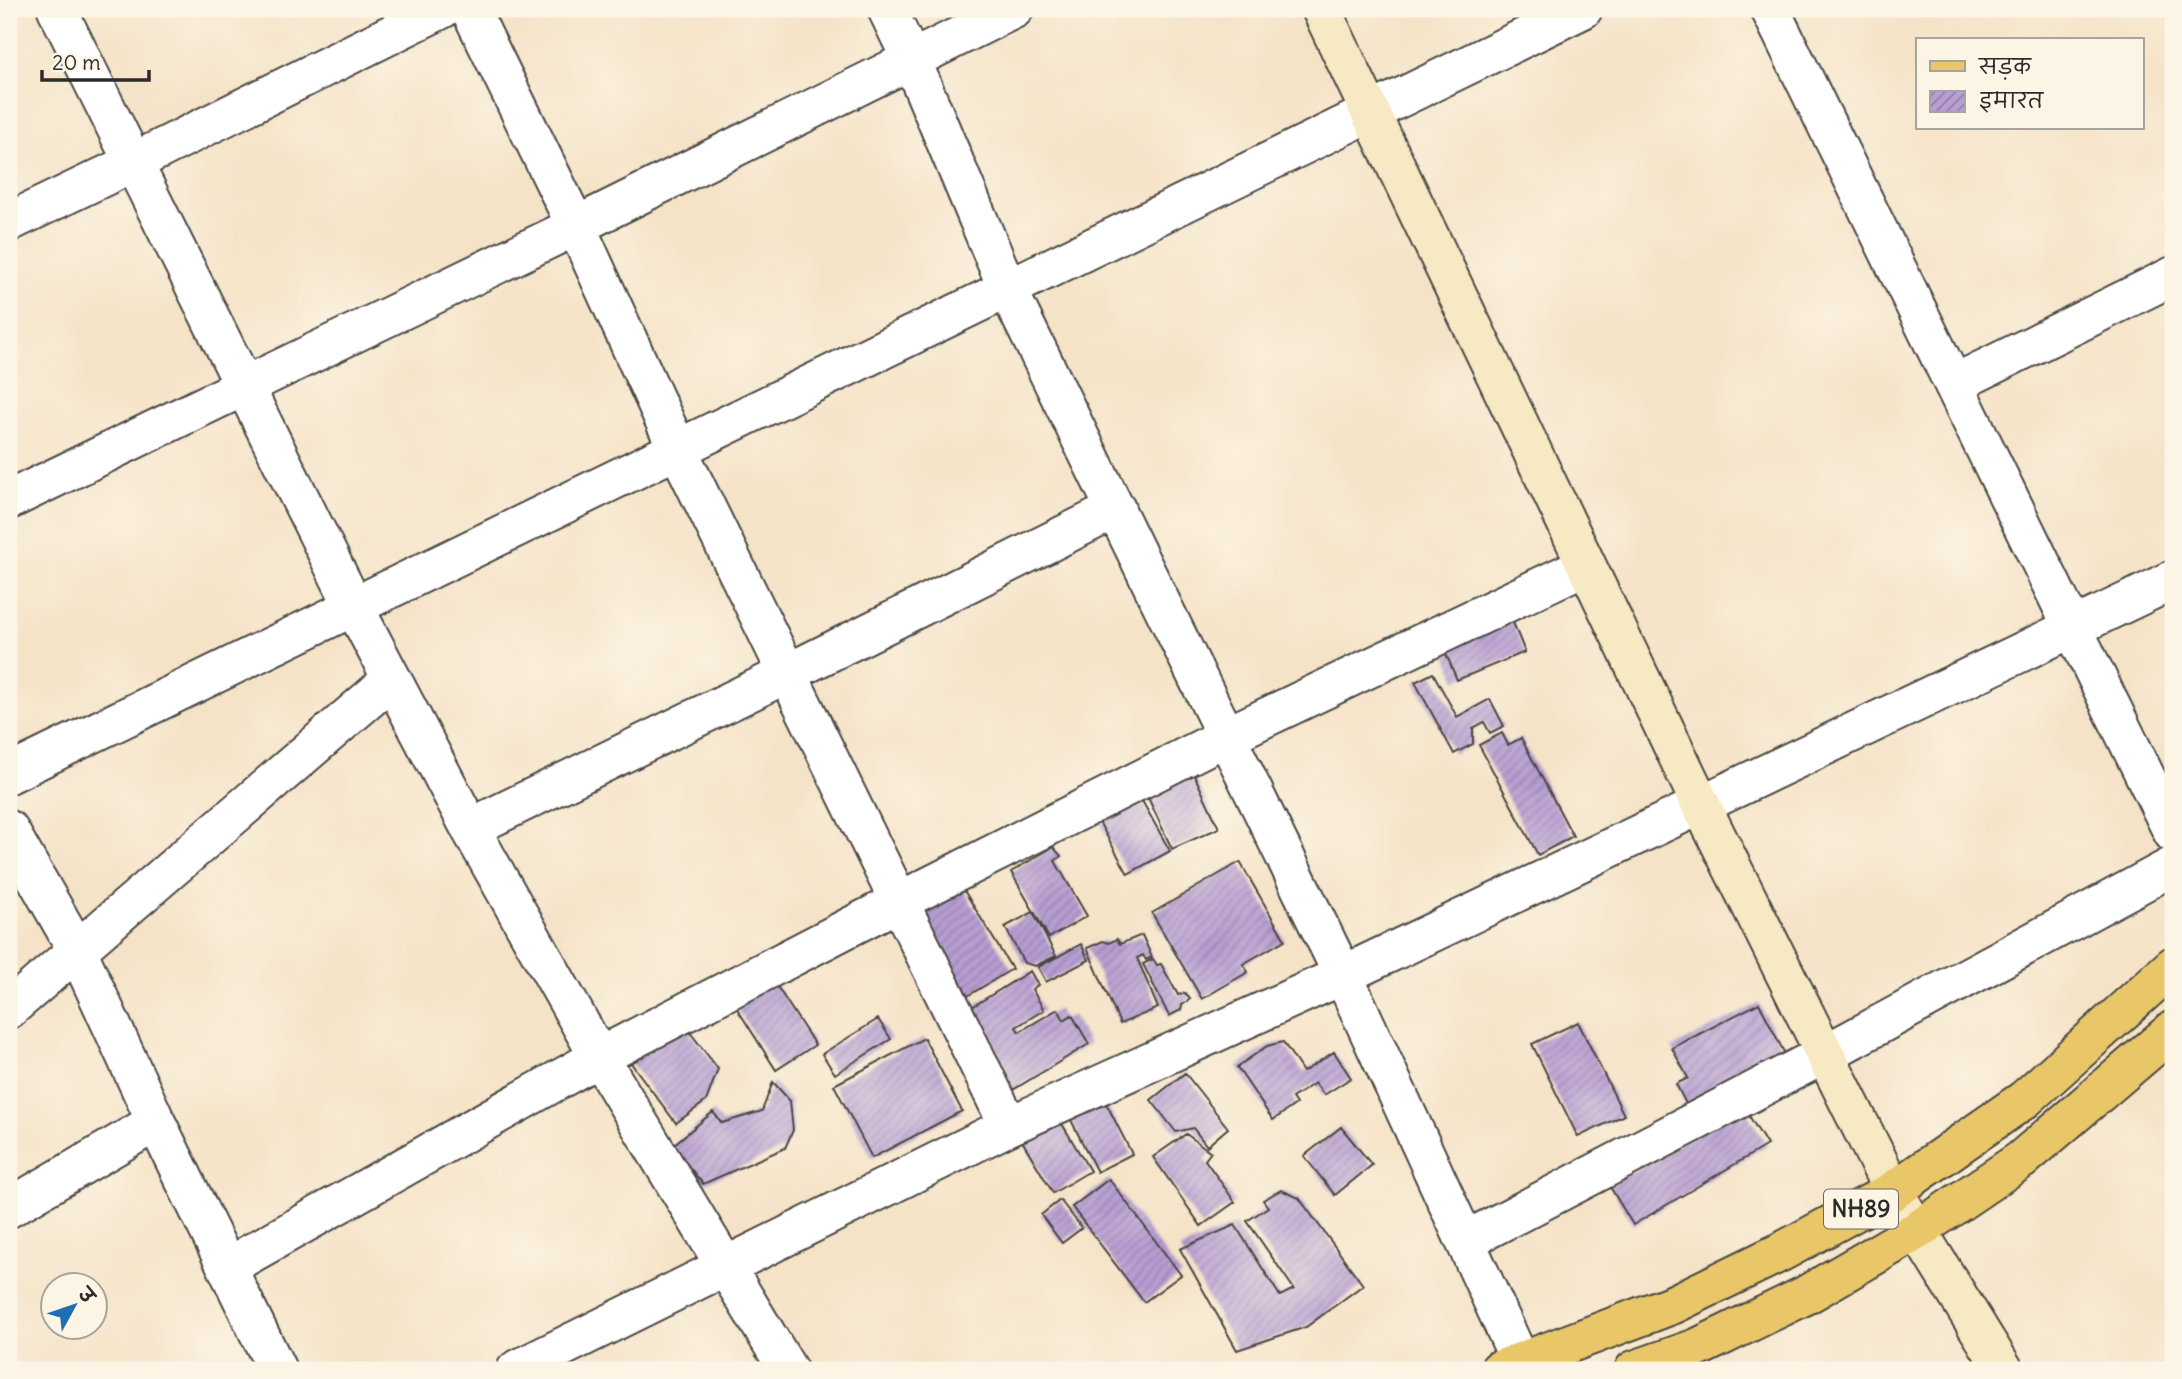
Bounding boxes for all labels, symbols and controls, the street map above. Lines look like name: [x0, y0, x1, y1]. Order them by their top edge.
scale bar: [42, 38, 149, 82]
legend: [1916, 38, 2144, 130]
text: 20 m: [52, 49, 101, 76]
text: सड़क: [1978, 53, 2032, 80]
text: इमारत: [1979, 87, 2045, 114]
road number: NH89: [1824, 1190, 1898, 1228]
north arrow: [38, 1270, 108, 1340]
text: उ: [72, 1281, 102, 1309]

